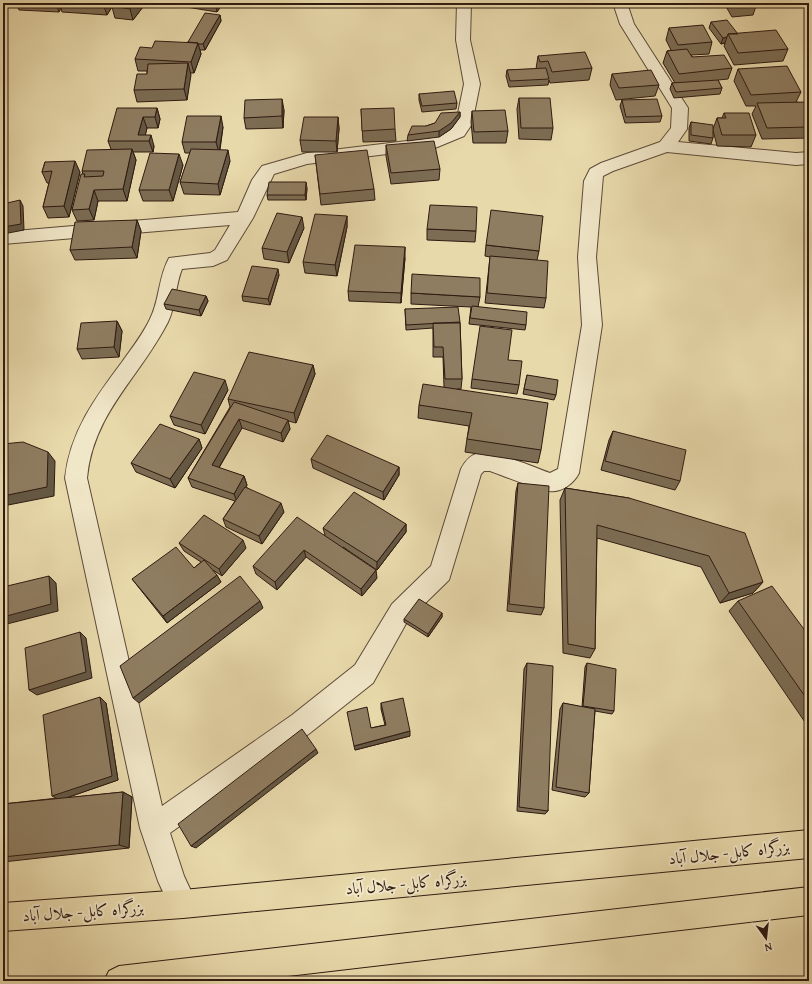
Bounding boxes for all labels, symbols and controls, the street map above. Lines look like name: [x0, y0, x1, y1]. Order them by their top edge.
street label: بزرگراه کابل- جلال آباد: [667, 834, 791, 870]
street label: بزرگراه کابل- جلال آباد: [344, 866, 468, 900]
street label: بزرگراه کابل- جلال آباد: [21, 895, 145, 927]
north arrow: [746, 918, 786, 958]
text: N: [762, 939, 774, 957]

